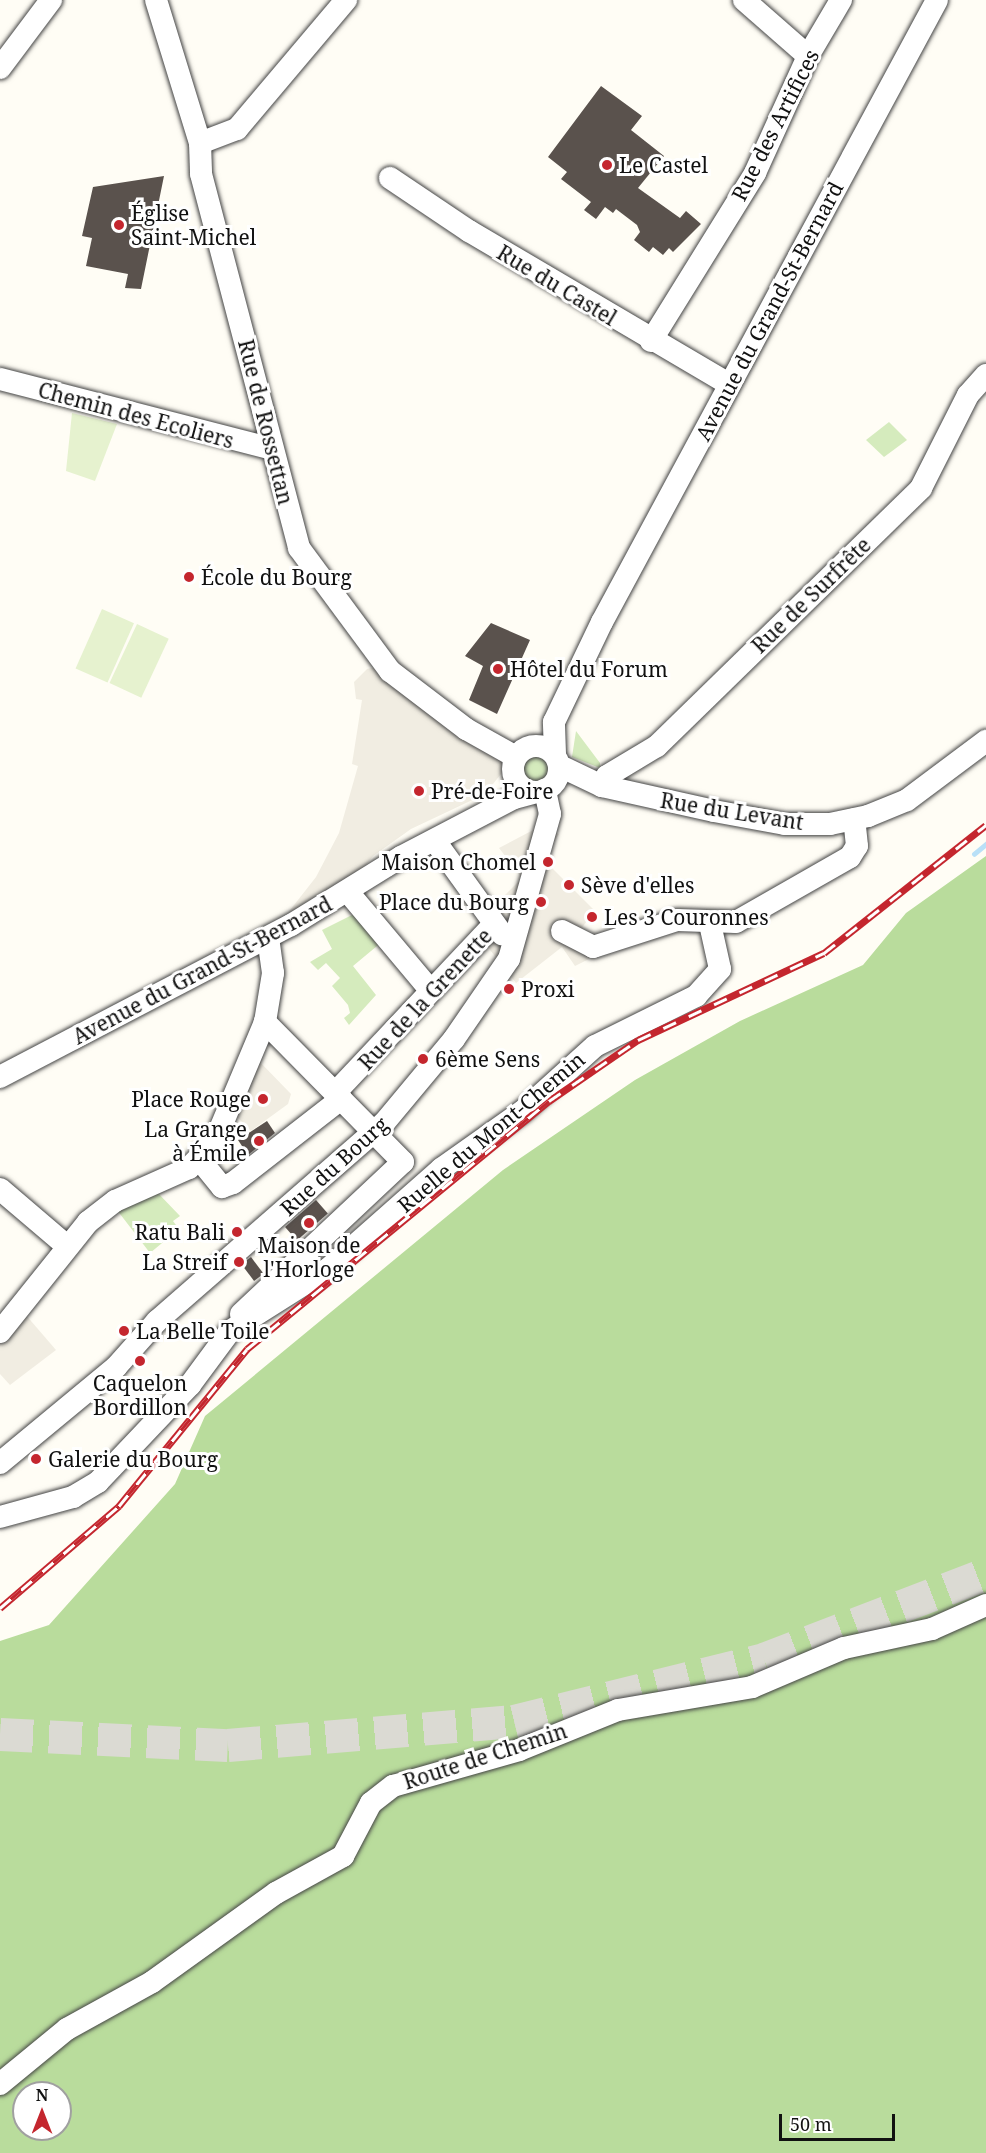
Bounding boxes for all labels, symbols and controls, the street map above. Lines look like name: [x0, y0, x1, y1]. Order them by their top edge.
street label: Rue des Artifices: [726, 45, 824, 205]
place label: Le Castel: [619, 152, 708, 178]
marker: Le Castel: [600, 158, 614, 172]
street label: Avenue du Grand-St-Bernard: [690, 177, 848, 445]
place label: Église Saint-Michel: [131, 200, 256, 250]
marker: Église Saint-Michel: [112, 218, 126, 232]
street label: Rue du Castel: [493, 239, 621, 331]
street label: Rue de Rossettan: [233, 337, 299, 507]
street label: Chemin des Ecoliers: [35, 377, 237, 453]
street label: Rue de Surfrête: [746, 532, 876, 658]
place label: École du Bourg: [201, 564, 352, 590]
marker: École du Bourg: [182, 570, 196, 584]
place label: Hôtel du Forum: [510, 656, 668, 682]
marker: Hôtel du Forum: [491, 662, 505, 676]
place label: Pré-de-Foire: [431, 778, 553, 804]
marker: Pré-de-Foire: [412, 784, 426, 798]
street label: Rue du Levant: [659, 787, 805, 835]
place label: Maison Chomel: [381, 849, 536, 875]
marker: Maison Chomel: [541, 855, 555, 869]
place label: Sève d'elles: [581, 872, 695, 898]
marker: Sève d'elles: [562, 878, 576, 892]
place label: Place du Bourg: [379, 889, 529, 915]
street label: Avenue du Grand-St-Bernard: [68, 891, 336, 1049]
marker: Place du Bourg: [534, 895, 548, 909]
place label: Les 3 Couronnes: [604, 904, 769, 930]
marker: Les 3 Couronnes: [585, 910, 599, 924]
street label: Rue de la Grenette: [353, 923, 497, 1075]
place label: Proxi: [521, 976, 575, 1002]
marker: Proxi: [502, 982, 516, 996]
street label: Ruelle du Mont-Chemin: [392, 1046, 590, 1218]
place label: 6ème Sens: [435, 1046, 540, 1072]
marker: 6ème Sens: [416, 1052, 430, 1066]
place label: Place Rouge: [131, 1086, 251, 1112]
marker: Place Rouge: [256, 1092, 270, 1106]
street label: Rue du Bourg: [275, 1111, 393, 1221]
place label: La Grange à Émile: [144, 1116, 247, 1166]
marker: La Grange à Émile: [252, 1134, 266, 1148]
marker: Maison de l'Horloge: [302, 1216, 316, 1230]
place label: Ratu Bali: [134, 1219, 225, 1245]
marker: Ratu Bali: [230, 1225, 244, 1239]
place label: Maison de l'Horloge: [258, 1232, 360, 1282]
place label: La Streif: [142, 1249, 227, 1275]
marker: La Streif: [232, 1255, 246, 1269]
place label: La Belle Toile: [136, 1318, 269, 1344]
marker: La Belle Toile: [117, 1324, 131, 1338]
marker: Caquelon Bordillon: [133, 1354, 147, 1368]
place label: Caquelon Bordillon: [93, 1370, 187, 1420]
place label: Galerie du Bourg: [48, 1446, 218, 1472]
marker: Galerie du Bourg: [29, 1452, 43, 1466]
street label: Route de Chemin: [400, 1718, 570, 1794]
north arrow: [12, 2081, 72, 2141]
text: N: [36, 2084, 48, 2106]
scale bar: [782, 2102, 898, 2140]
text: 50 m: [790, 2112, 832, 2136]

